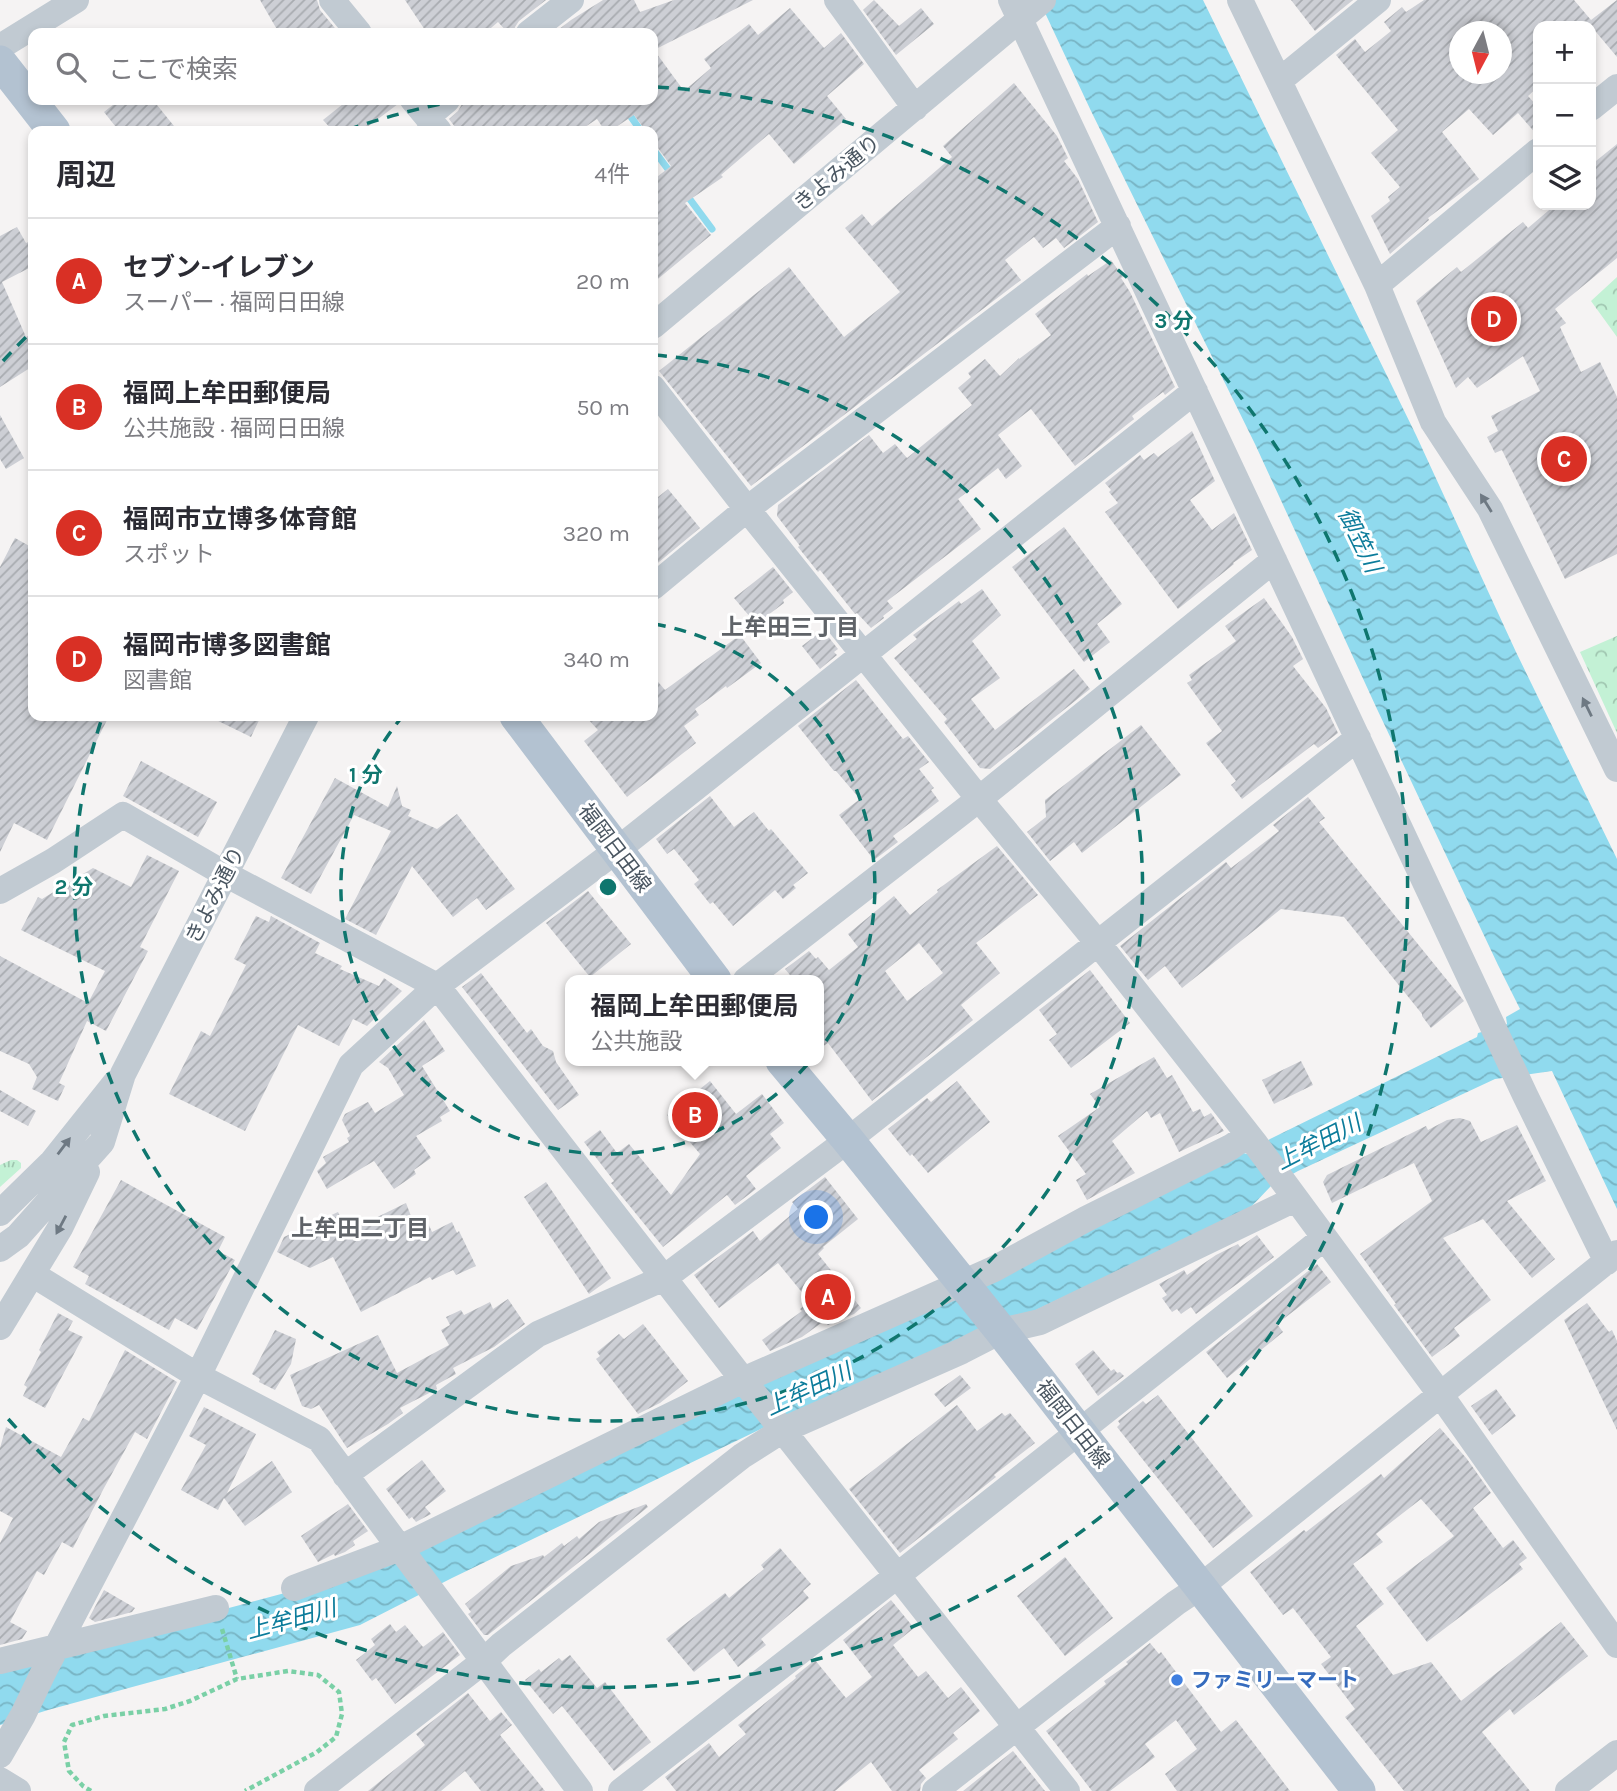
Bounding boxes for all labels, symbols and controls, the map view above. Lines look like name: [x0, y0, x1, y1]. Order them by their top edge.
north arrow: [1449, 21, 1512, 84]
map controls: [1533, 21, 1596, 210]
button: +: [1533, 21, 1596, 84]
search box: [28, 28, 658, 105]
icon: search: [52, 48, 90, 86]
text: ここで検索: [108, 54, 238, 85]
button: −: [1533, 84, 1596, 147]
street label: きよみ通り: [789, 130, 885, 216]
button: layers: [1533, 147, 1596, 210]
text: 周辺: [56, 157, 116, 193]
text: 4件: [594, 161, 630, 188]
text: セブン-イレブン: [123, 252, 315, 283]
text: A: [72, 268, 86, 295]
text: 20 m: [576, 268, 630, 295]
text: スーパー · 福岡日田線: [123, 289, 345, 316]
pin: D: [1471, 293, 1517, 345]
text: 3 分: [1154, 309, 1194, 333]
text: 福岡上牟田郵便局: [123, 378, 331, 409]
text: B: [72, 394, 86, 421]
text: 50 m: [576, 394, 630, 421]
text: 公共施設 · 福岡日田線: [123, 415, 345, 442]
pin: C: [1541, 433, 1587, 485]
one-way arrow: [1480, 494, 1493, 513]
water label: 御笠川: [1332, 503, 1388, 580]
text: 福岡市立博多体育館: [123, 504, 357, 535]
text: C: [72, 520, 86, 547]
text: 320 m: [562, 520, 630, 547]
text: スポット: [123, 541, 215, 568]
district label: 上牟田三丁目: [721, 614, 859, 641]
text: 福岡市博多図書館: [123, 630, 331, 661]
text: D: [71, 646, 87, 673]
text: 340 m: [563, 646, 630, 673]
text: 図書館: [123, 667, 192, 694]
one-way arrow: [1581, 697, 1593, 717]
text: 1 分: [349, 763, 383, 787]
street label: 福岡日田線: [574, 799, 656, 897]
street label: きよみ通り: [180, 843, 250, 947]
text: 2 分: [54, 875, 94, 899]
centre of rings: [596, 875, 620, 899]
popup: [565, 975, 824, 1066]
text: 福岡上牟田郵便局: [590, 991, 799, 1022]
text: 公共施設: [590, 1028, 682, 1055]
pin: B: [672, 1089, 718, 1141]
water label: 上牟田川: [1271, 1108, 1368, 1175]
one-way arrow: [57, 1137, 71, 1155]
your location: [799, 1200, 833, 1234]
district label: 上牟田二丁目: [291, 1215, 429, 1242]
one-way arrow: [55, 1216, 67, 1235]
pin: A: [805, 1271, 851, 1323]
water label: 上牟田川: [761, 1357, 858, 1421]
street label: 福岡日田線: [1031, 1375, 1115, 1473]
water label: 上牟田川: [243, 1594, 342, 1644]
place label: ファミリーマート: [1191, 1668, 1359, 1692]
marker: ファミリーマート: [1169, 1672, 1185, 1688]

